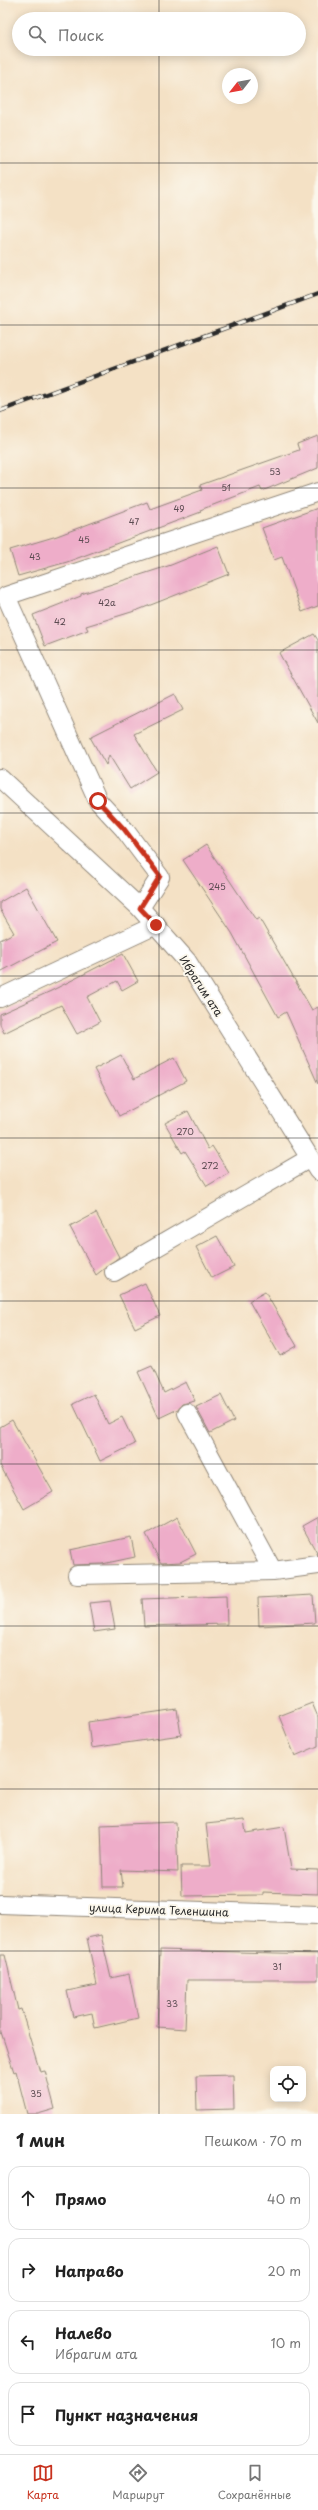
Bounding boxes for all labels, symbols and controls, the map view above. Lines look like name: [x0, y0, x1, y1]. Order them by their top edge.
search box: [12, 12, 306, 56]
icon: search: [26, 23, 48, 45]
text: Поиск: [58, 23, 104, 46]
north arrow: [222, 68, 258, 104]
house number: 53: [269, 464, 281, 478]
house number: 51: [221, 480, 231, 494]
house number: 49: [173, 501, 185, 515]
house number: 47: [129, 514, 139, 528]
house number: 45: [78, 532, 90, 546]
house number: 43: [29, 549, 41, 563]
house number: 42а: [98, 595, 116, 609]
house number: 42: [54, 614, 66, 628]
route start: [89, 792, 107, 810]
house number: 245: [208, 879, 226, 893]
route end: [147, 916, 165, 934]
street label: Ибрагим ата: [175, 952, 228, 1020]
house number: 270: [176, 1124, 194, 1138]
house number: 272: [201, 1158, 219, 1172]
street label: улица Керима Теленшина: [89, 1899, 229, 1920]
house number: 31: [272, 1959, 282, 1973]
house number: 33: [166, 1996, 178, 2010]
map controls: [270, 2066, 306, 2102]
button: locate: [270, 2066, 306, 2102]
house number: 35: [30, 2086, 42, 2100]
text: 1 мин: [16, 2127, 65, 2153]
text: Пешком · 70 m: [204, 2131, 302, 2150]
icon: ahead: [17, 2187, 39, 2209]
text: Прямо: [55, 2187, 106, 2210]
text: 40 m: [267, 2189, 301, 2208]
icon: right: [17, 2259, 39, 2281]
text: Направо: [55, 2259, 124, 2282]
text: 20 m: [267, 2261, 301, 2280]
text: Налево: [55, 2321, 112, 2344]
icon: left: [17, 2331, 39, 2353]
text: 10 m: [271, 2333, 301, 2352]
text: Ибрагим ата: [55, 2344, 137, 2363]
icon: arrive: [17, 2403, 39, 2425]
text: Пункт назначения: [55, 2403, 198, 2426]
tab: Карта: [27, 2462, 59, 2503]
tab: Маршрут: [112, 2462, 164, 2503]
tab: Сохранённые: [218, 2462, 291, 2503]

